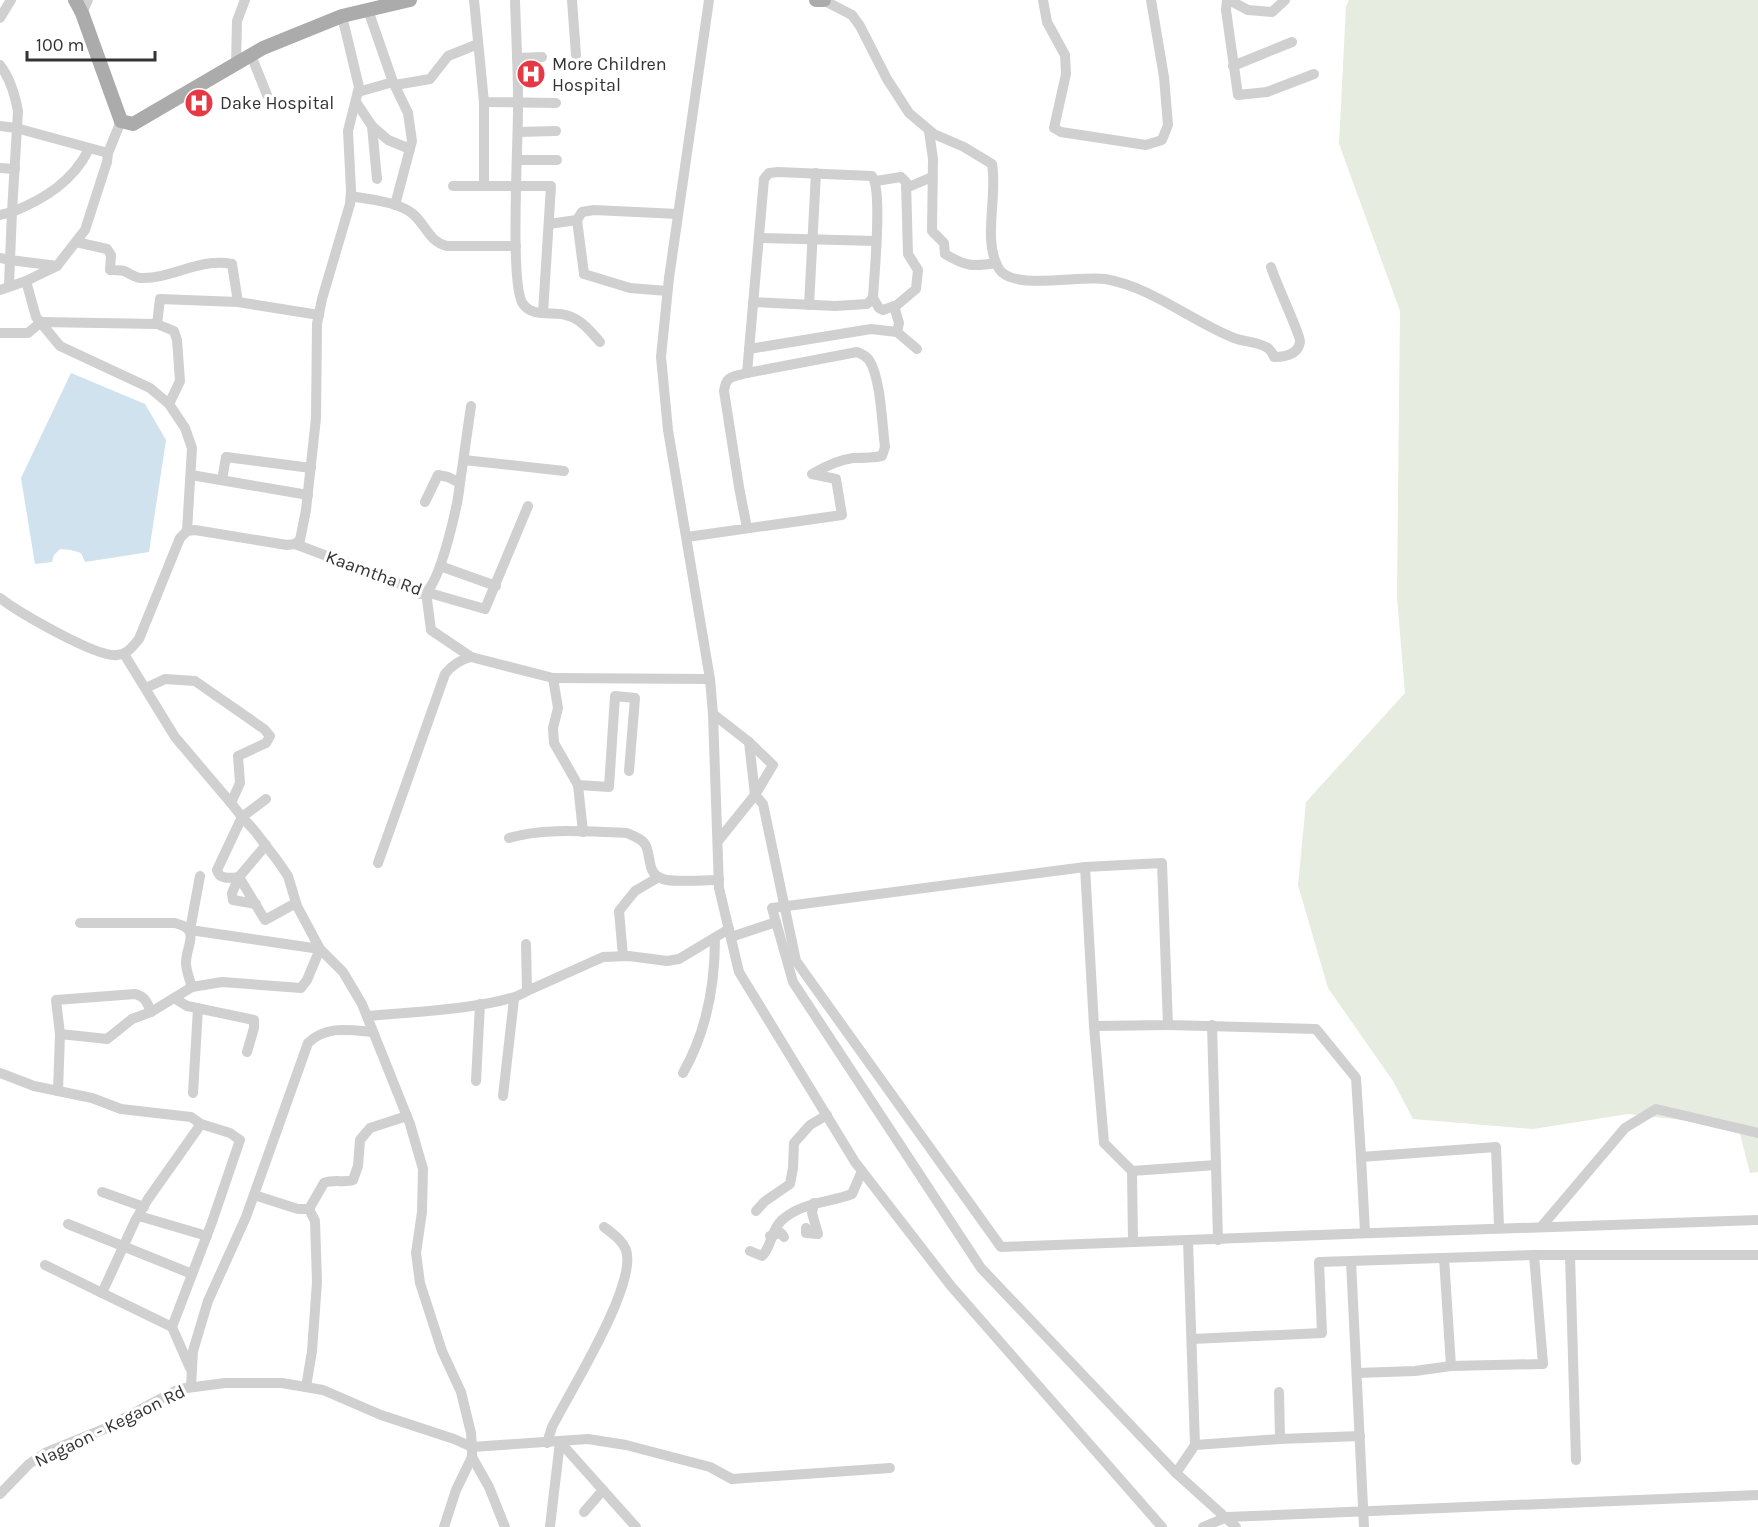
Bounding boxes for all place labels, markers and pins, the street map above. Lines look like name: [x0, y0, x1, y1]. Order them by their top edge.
place label: More Children Hospital: [552, 53, 667, 96]
hospital icon: More Children Hospital: [515, 58, 547, 90]
hospital icon: Dake Hospital: [183, 87, 215, 119]
place label: Dake Hospital: [220, 92, 334, 114]

